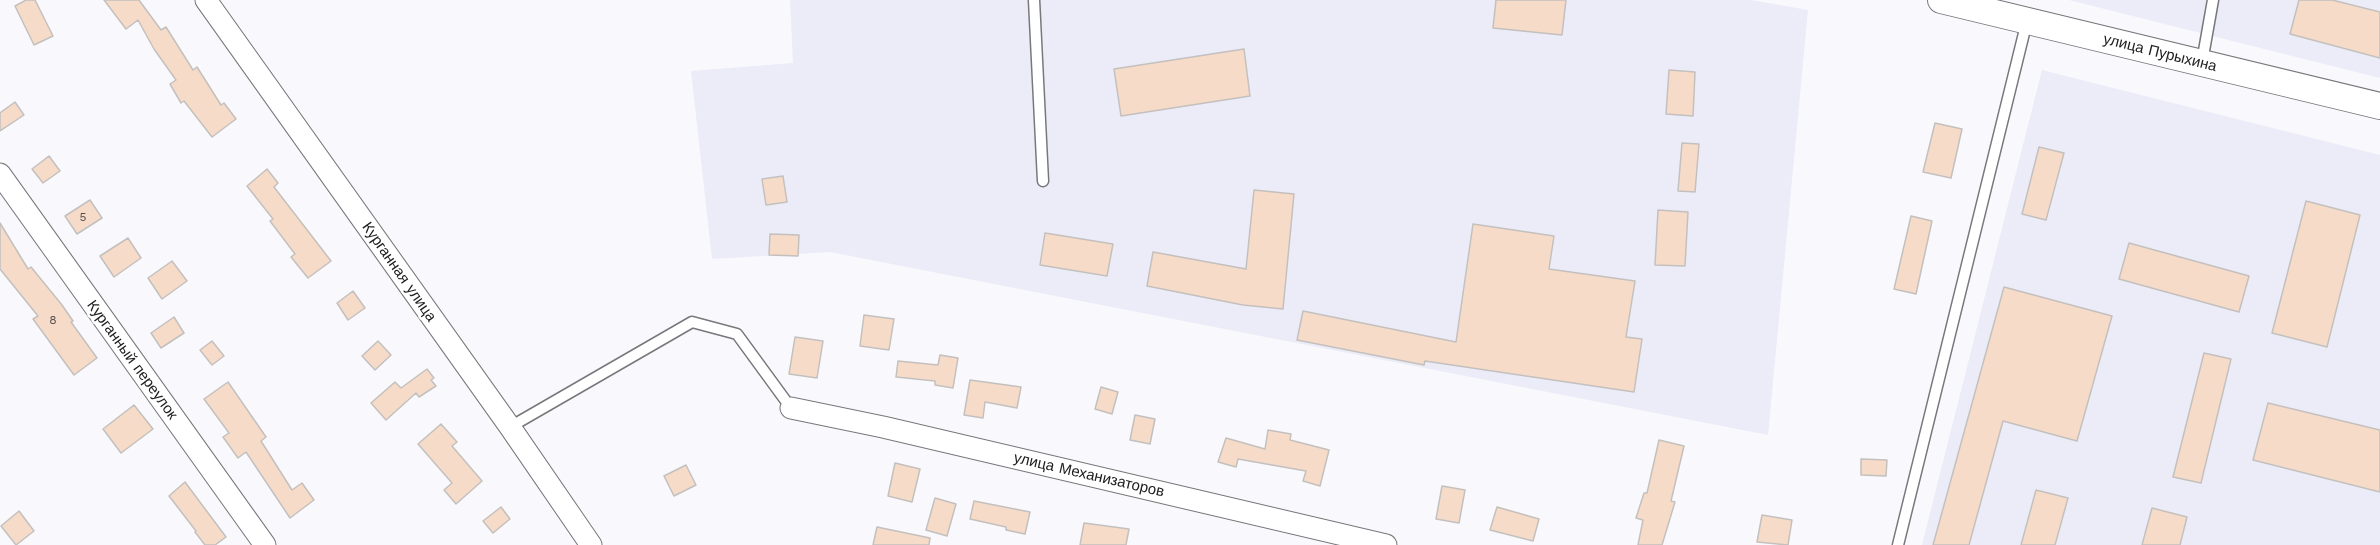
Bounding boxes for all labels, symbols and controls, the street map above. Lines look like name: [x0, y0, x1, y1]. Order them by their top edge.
street label: улица Пурыхина: [2102, 30, 2218, 76]
house number: 5: [80, 210, 86, 224]
street label: Курганная улица: [358, 219, 440, 325]
street label: Курганный переулок: [83, 297, 181, 423]
house number: 8: [49, 313, 57, 327]
street label: улица Механизаторов: [1012, 449, 1166, 501]

